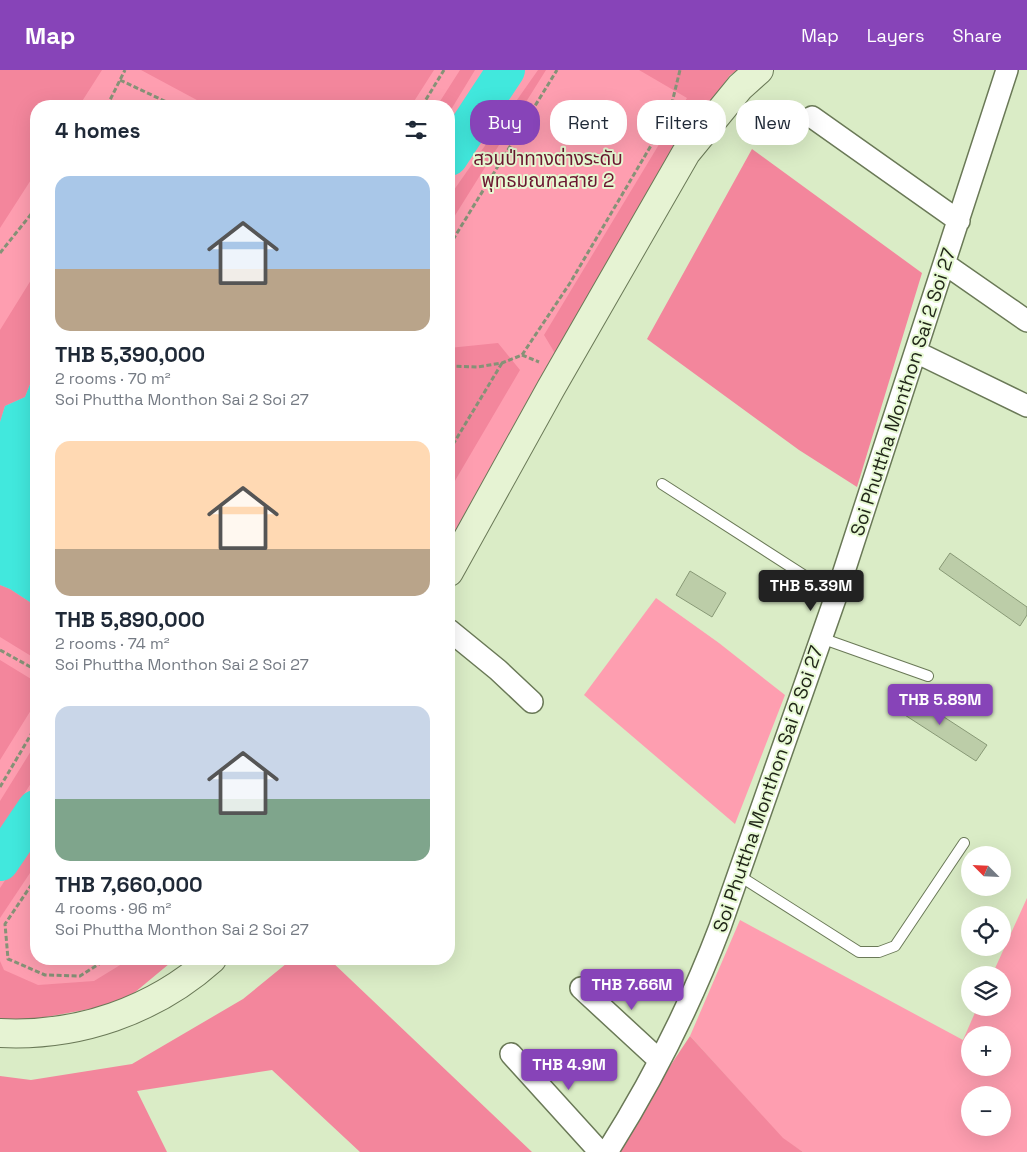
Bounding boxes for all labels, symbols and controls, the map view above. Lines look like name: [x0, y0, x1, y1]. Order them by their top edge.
text: Map: [25, 20, 75, 51]
text: Map: [801, 24, 839, 47]
text: Layers: [867, 24, 924, 47]
text: Share: [952, 24, 1002, 47]
chip: Buy: [470, 100, 540, 145]
chip: Rent: [550, 100, 627, 145]
chip: Filters: [637, 100, 726, 145]
chip: New: [736, 100, 809, 145]
icon: filters: [402, 116, 430, 144]
text: 4 homes: [55, 117, 141, 144]
park label: สวนป่าทางต่างระดับ พุทธมณฑลสาย 2: [473, 146, 623, 193]
icon: home: [198, 208, 288, 298]
street label: Soi Phuttha Monthon Sai 2 Soi 27: [845, 245, 962, 539]
text: THB 5,390,000: [55, 341, 205, 368]
text: 2 rooms · 70 m²: [55, 368, 171, 389]
text: Soi Phuttha Monthon Sai 2 Soi 27: [55, 389, 309, 410]
icon: home: [198, 473, 288, 563]
pin: THB 5.39M: [754, 570, 868, 612]
text: THB 5.39M: [770, 575, 852, 596]
text: THB 5,890,000: [55, 606, 205, 633]
text: 2 rooms · 74 m²: [55, 633, 170, 654]
street label: Soi Phuttha Monthon Sai 2 Soi 27: [707, 642, 829, 936]
text: Soi Phuttha Monthon Sai 2 Soi 27: [55, 654, 309, 675]
pin: THB 5.89M: [883, 684, 997, 726]
text: THB 5.89M: [899, 689, 981, 710]
icon: home: [198, 738, 288, 828]
north arrow: [961, 846, 1011, 896]
map controls: [961, 846, 1011, 1136]
text: THB 7,660,000: [55, 871, 203, 898]
text: 4 rooms · 96 m²: [55, 898, 171, 919]
button: locate: [961, 906, 1011, 956]
text: Soi Phuttha Monthon Sai 2 Soi 27: [55, 919, 309, 940]
button: layers: [961, 966, 1011, 1016]
pin: THB 7.66M: [575, 968, 689, 1011]
text: THB 7.66M: [592, 974, 672, 995]
button: +: [961, 1026, 1011, 1076]
pin: THB 4.9M: [517, 1048, 621, 1091]
text: THB 4.9M: [532, 1054, 606, 1075]
button: −: [961, 1086, 1011, 1136]

